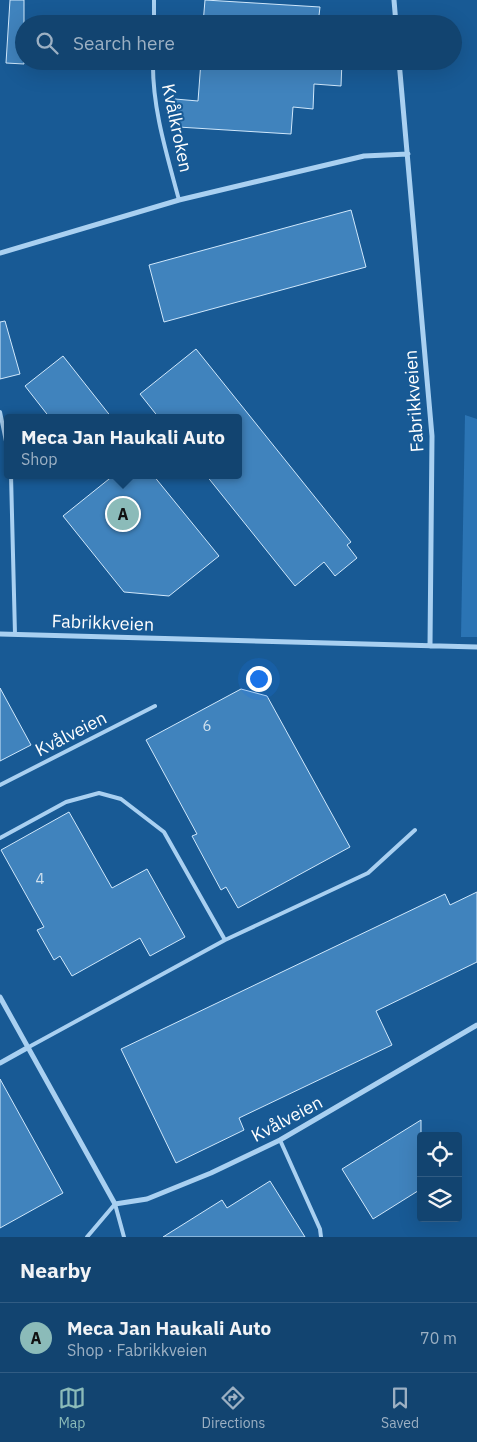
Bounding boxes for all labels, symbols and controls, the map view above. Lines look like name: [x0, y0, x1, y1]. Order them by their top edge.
search box: [15, 15, 462, 70]
icon: search: [33, 29, 61, 57]
text: Search here: [73, 31, 175, 55]
street label: Kvålkroken: [157, 82, 198, 174]
street label: Fabrikkveien: [398, 349, 429, 453]
popup: [4, 414, 242, 479]
text: Meca Jan Haukali Auto: [21, 425, 225, 449]
text: Shop: [21, 449, 58, 469]
pin: A: [107, 495, 139, 533]
street label: Fabrikkveien: [51, 609, 155, 636]
your location: [246, 666, 272, 692]
street label: Kvålveien: [31, 706, 111, 761]
house number: 6: [202, 716, 212, 735]
house number: 4: [35, 869, 45, 888]
street label: Kvålveien: [247, 1090, 326, 1147]
map controls: [417, 1132, 462, 1222]
button: locate: [417, 1132, 462, 1177]
button: layers: [417, 1177, 462, 1222]
text: Nearby: [20, 1256, 91, 1284]
text: Meca Jan Haukali Auto: [67, 1316, 271, 1340]
text: A: [31, 1328, 41, 1348]
text: 70 m: [420, 1328, 457, 1348]
text: Shop · Fabrikkveien: [67, 1340, 207, 1360]
tab: Map: [58, 1384, 86, 1432]
tab: Directions: [202, 1384, 265, 1432]
tab: Saved: [381, 1384, 419, 1432]

